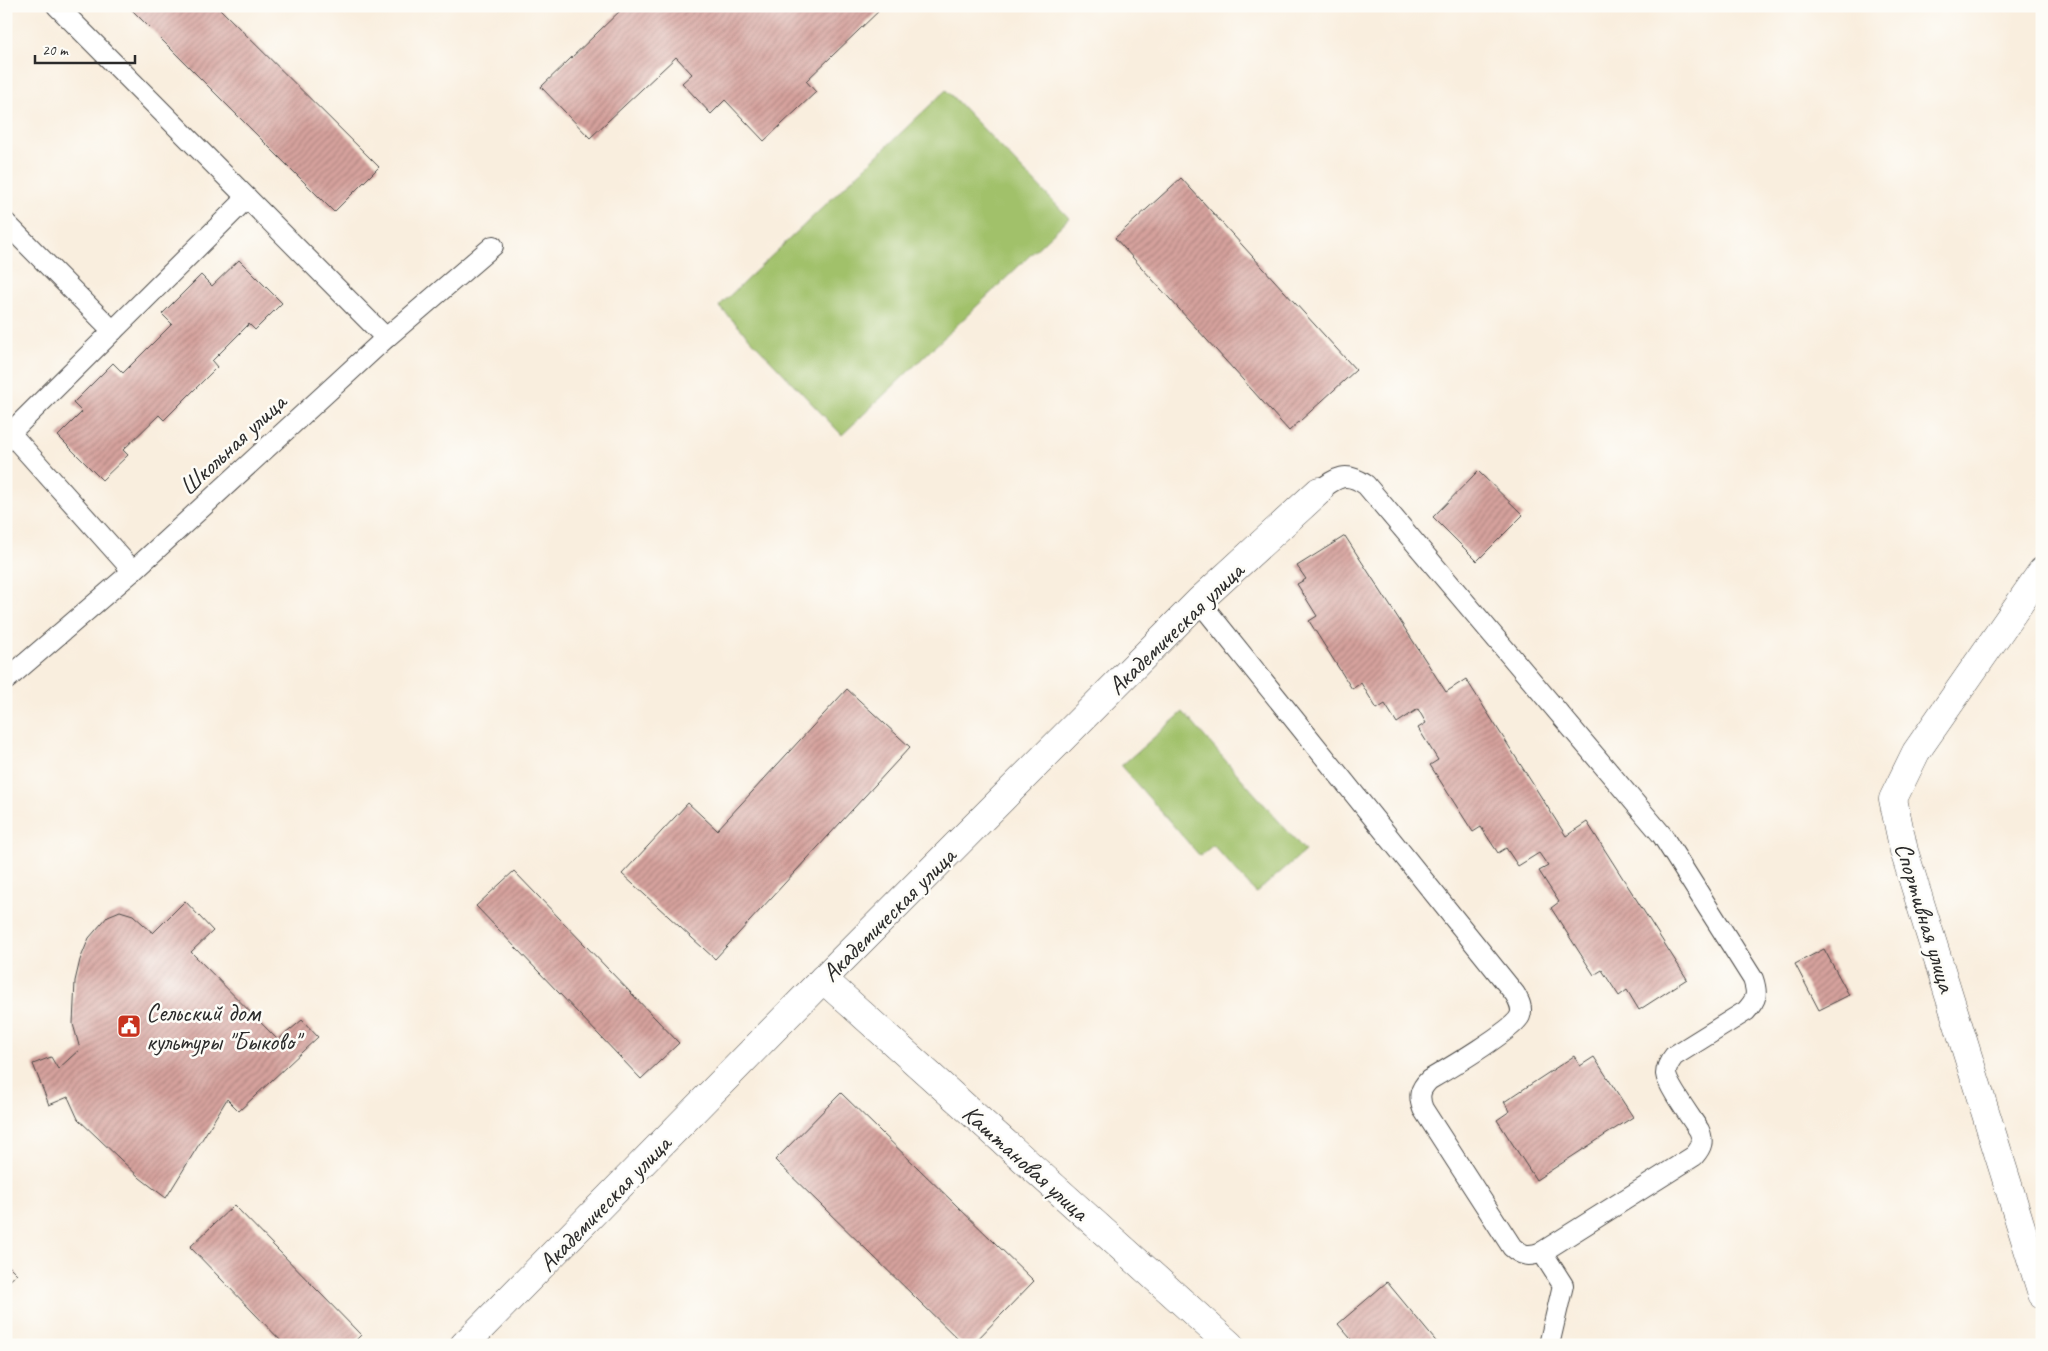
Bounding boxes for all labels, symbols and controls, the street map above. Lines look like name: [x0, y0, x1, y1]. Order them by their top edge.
scale bar: [35, 32, 135, 64]
text: 20 m: [42, 41, 69, 60]
street label: Школьная улица: [172, 385, 295, 502]
street label: Академическая улица: [1101, 554, 1253, 702]
street label: Академическая улица: [815, 839, 965, 989]
street label: Спортивная улица: [1887, 839, 1964, 998]
place label: Сельский дом культуры "Быково": [146, 997, 305, 1058]
public building icon: Сельский дом культуры "Быково": [116, 1013, 142, 1039]
street label: Каштановая улица: [955, 1098, 1097, 1229]
street label: Академическая улица: [532, 1127, 680, 1279]

